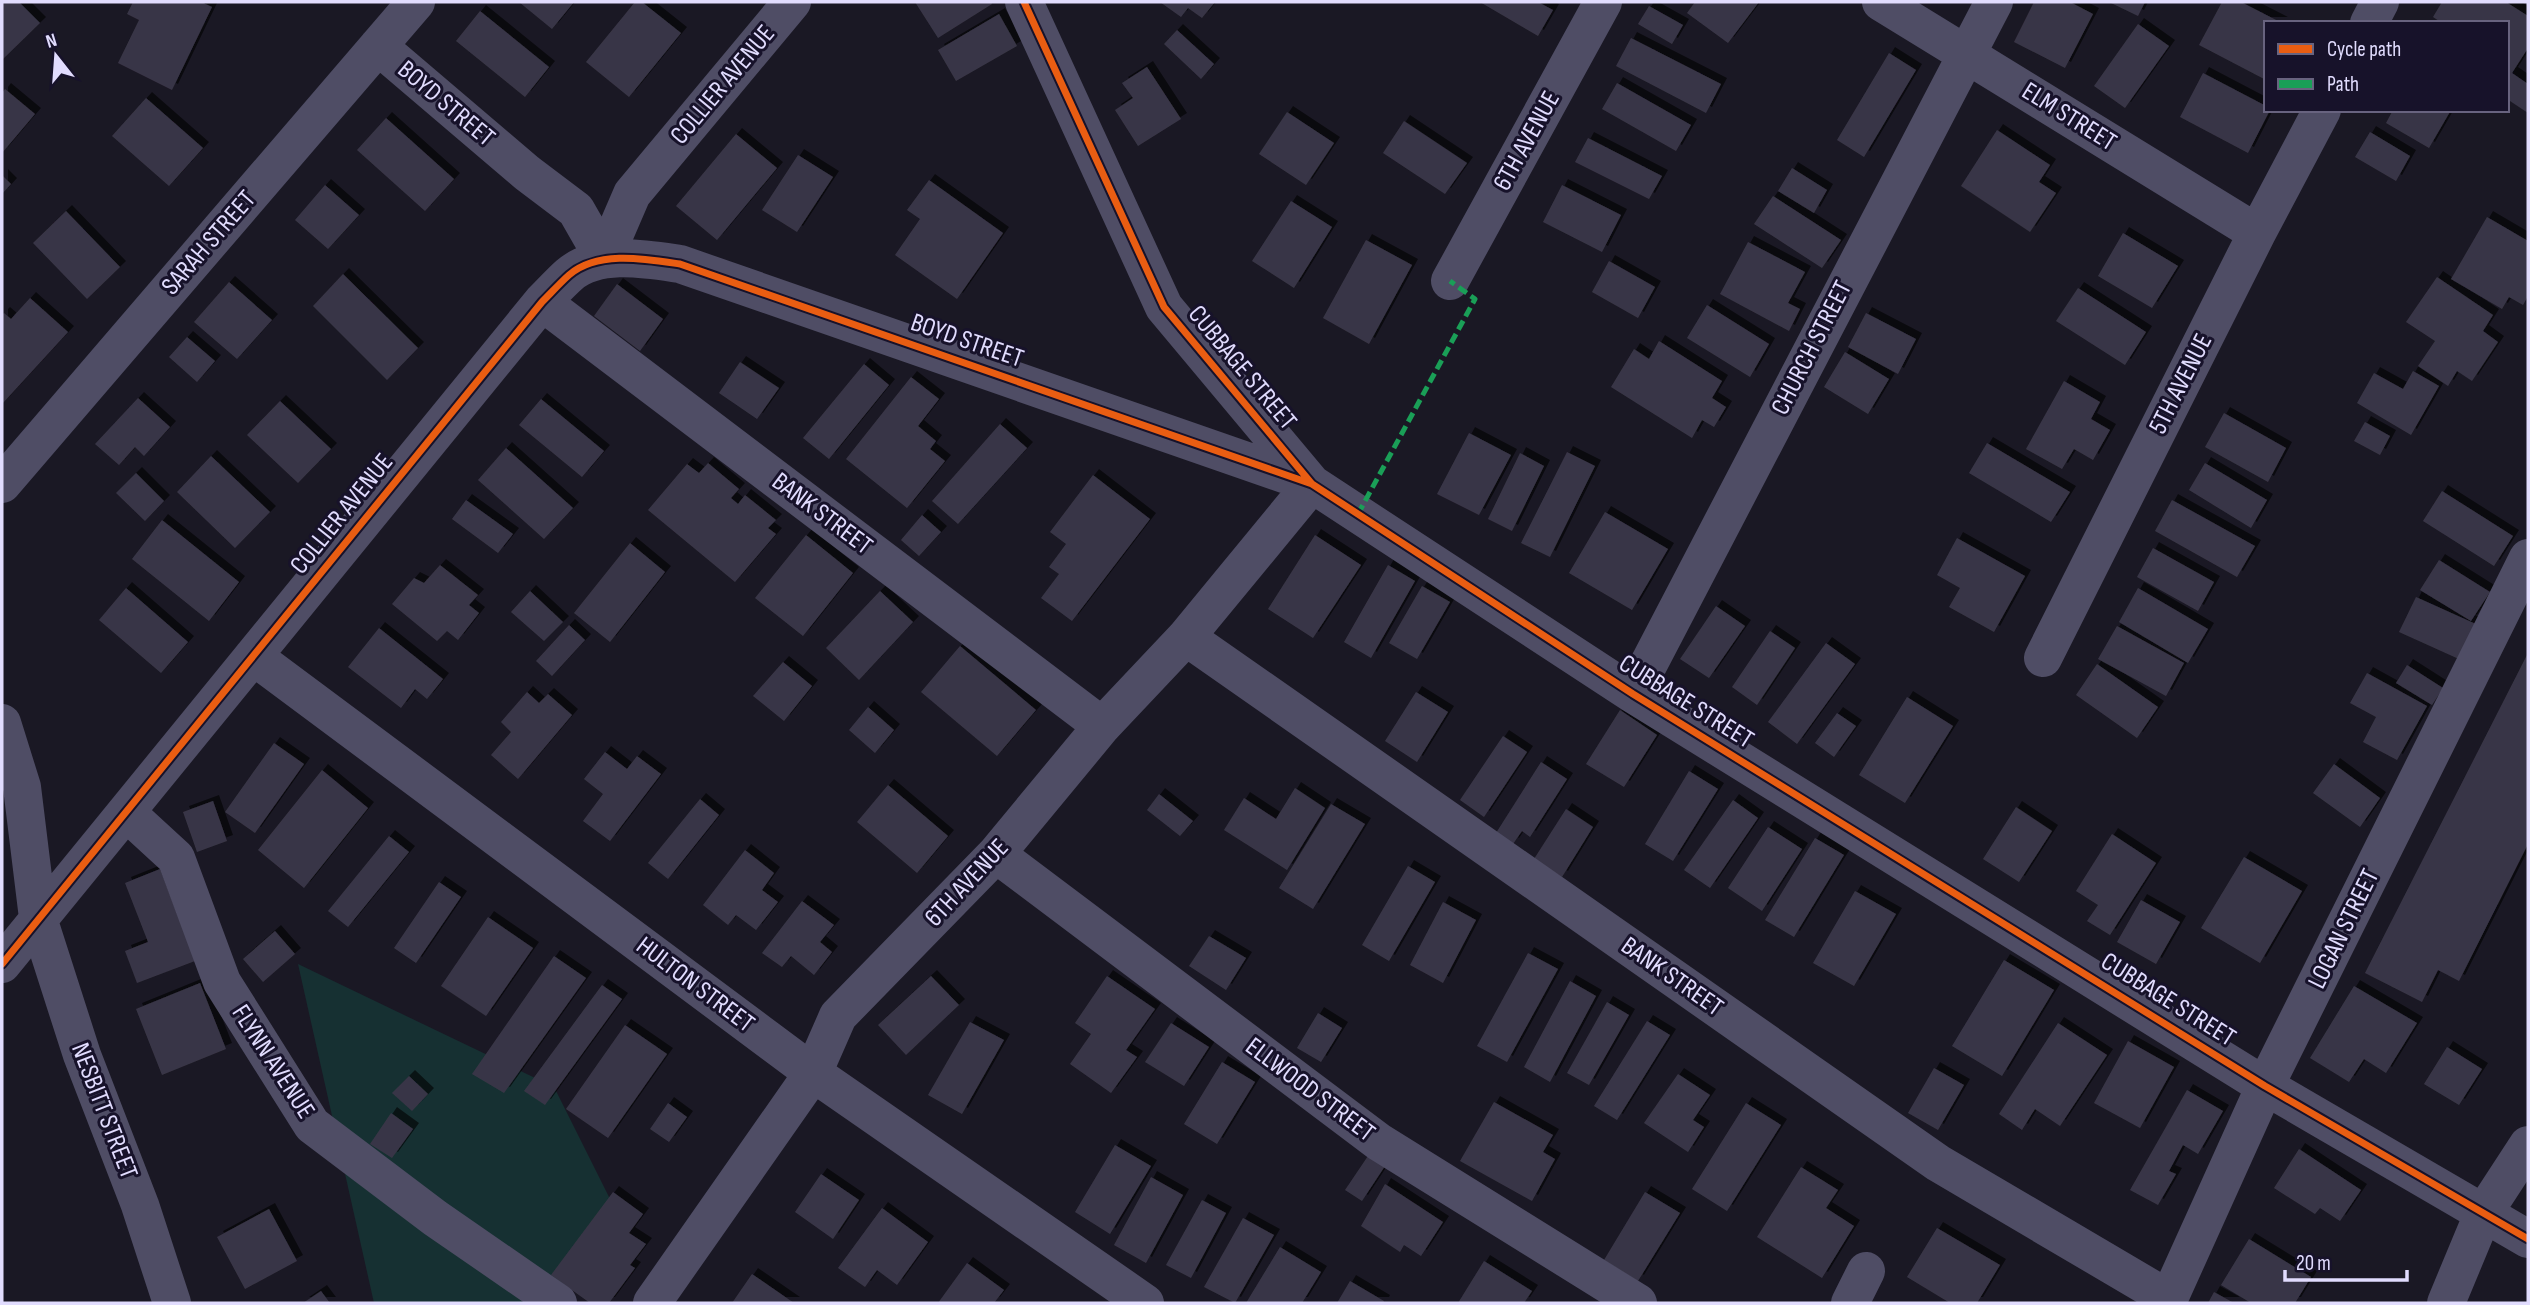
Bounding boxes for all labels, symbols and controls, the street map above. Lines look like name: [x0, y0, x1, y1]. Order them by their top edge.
street label: COLLIER AVENUE: [664, 19, 782, 151]
north arrow: [21, 21, 91, 91]
legend: [2264, 21, 2509, 112]
text: N: [43, 29, 60, 54]
text: Cycle path: [2327, 37, 2401, 62]
street label: BOYD STREET: [391, 54, 501, 154]
text: Path: [2327, 72, 2359, 97]
street label: ELM STREET: [2016, 76, 2122, 158]
street label: 6TH AVENUE: [1487, 86, 1567, 196]
street label: SARAH STREET: [155, 185, 263, 301]
street label: CHURCH STREET: [1765, 276, 1859, 420]
street label: CUBBAGE STREET: [1181, 299, 1303, 437]
street label: BOYD STREET: [907, 307, 1027, 375]
street label: 5TH AVENUE: [2143, 329, 2219, 439]
street label: COLLIER AVENUE: [284, 447, 400, 581]
street label: BANK STREET: [766, 466, 878, 562]
street label: CUBBAGE STREET: [1613, 648, 1759, 756]
street label: 6TH AVENUE: [919, 833, 1015, 933]
street label: LOGAN STREET: [2302, 864, 2386, 994]
street label: HULTON STREET: [630, 931, 760, 1039]
street label: BANK STREET: [1615, 931, 1729, 1023]
street label: CUBBAGE STREET: [2095, 946, 2241, 1054]
street label: FLYNN AVENUE: [225, 999, 321, 1125]
street label: ELLWOOD STREET: [1239, 1031, 1381, 1149]
street label: NESBITT STREET: [64, 1039, 144, 1183]
scale bar: [2285, 1238, 2408, 1282]
text: 20 m: [2296, 1251, 2331, 1276]

